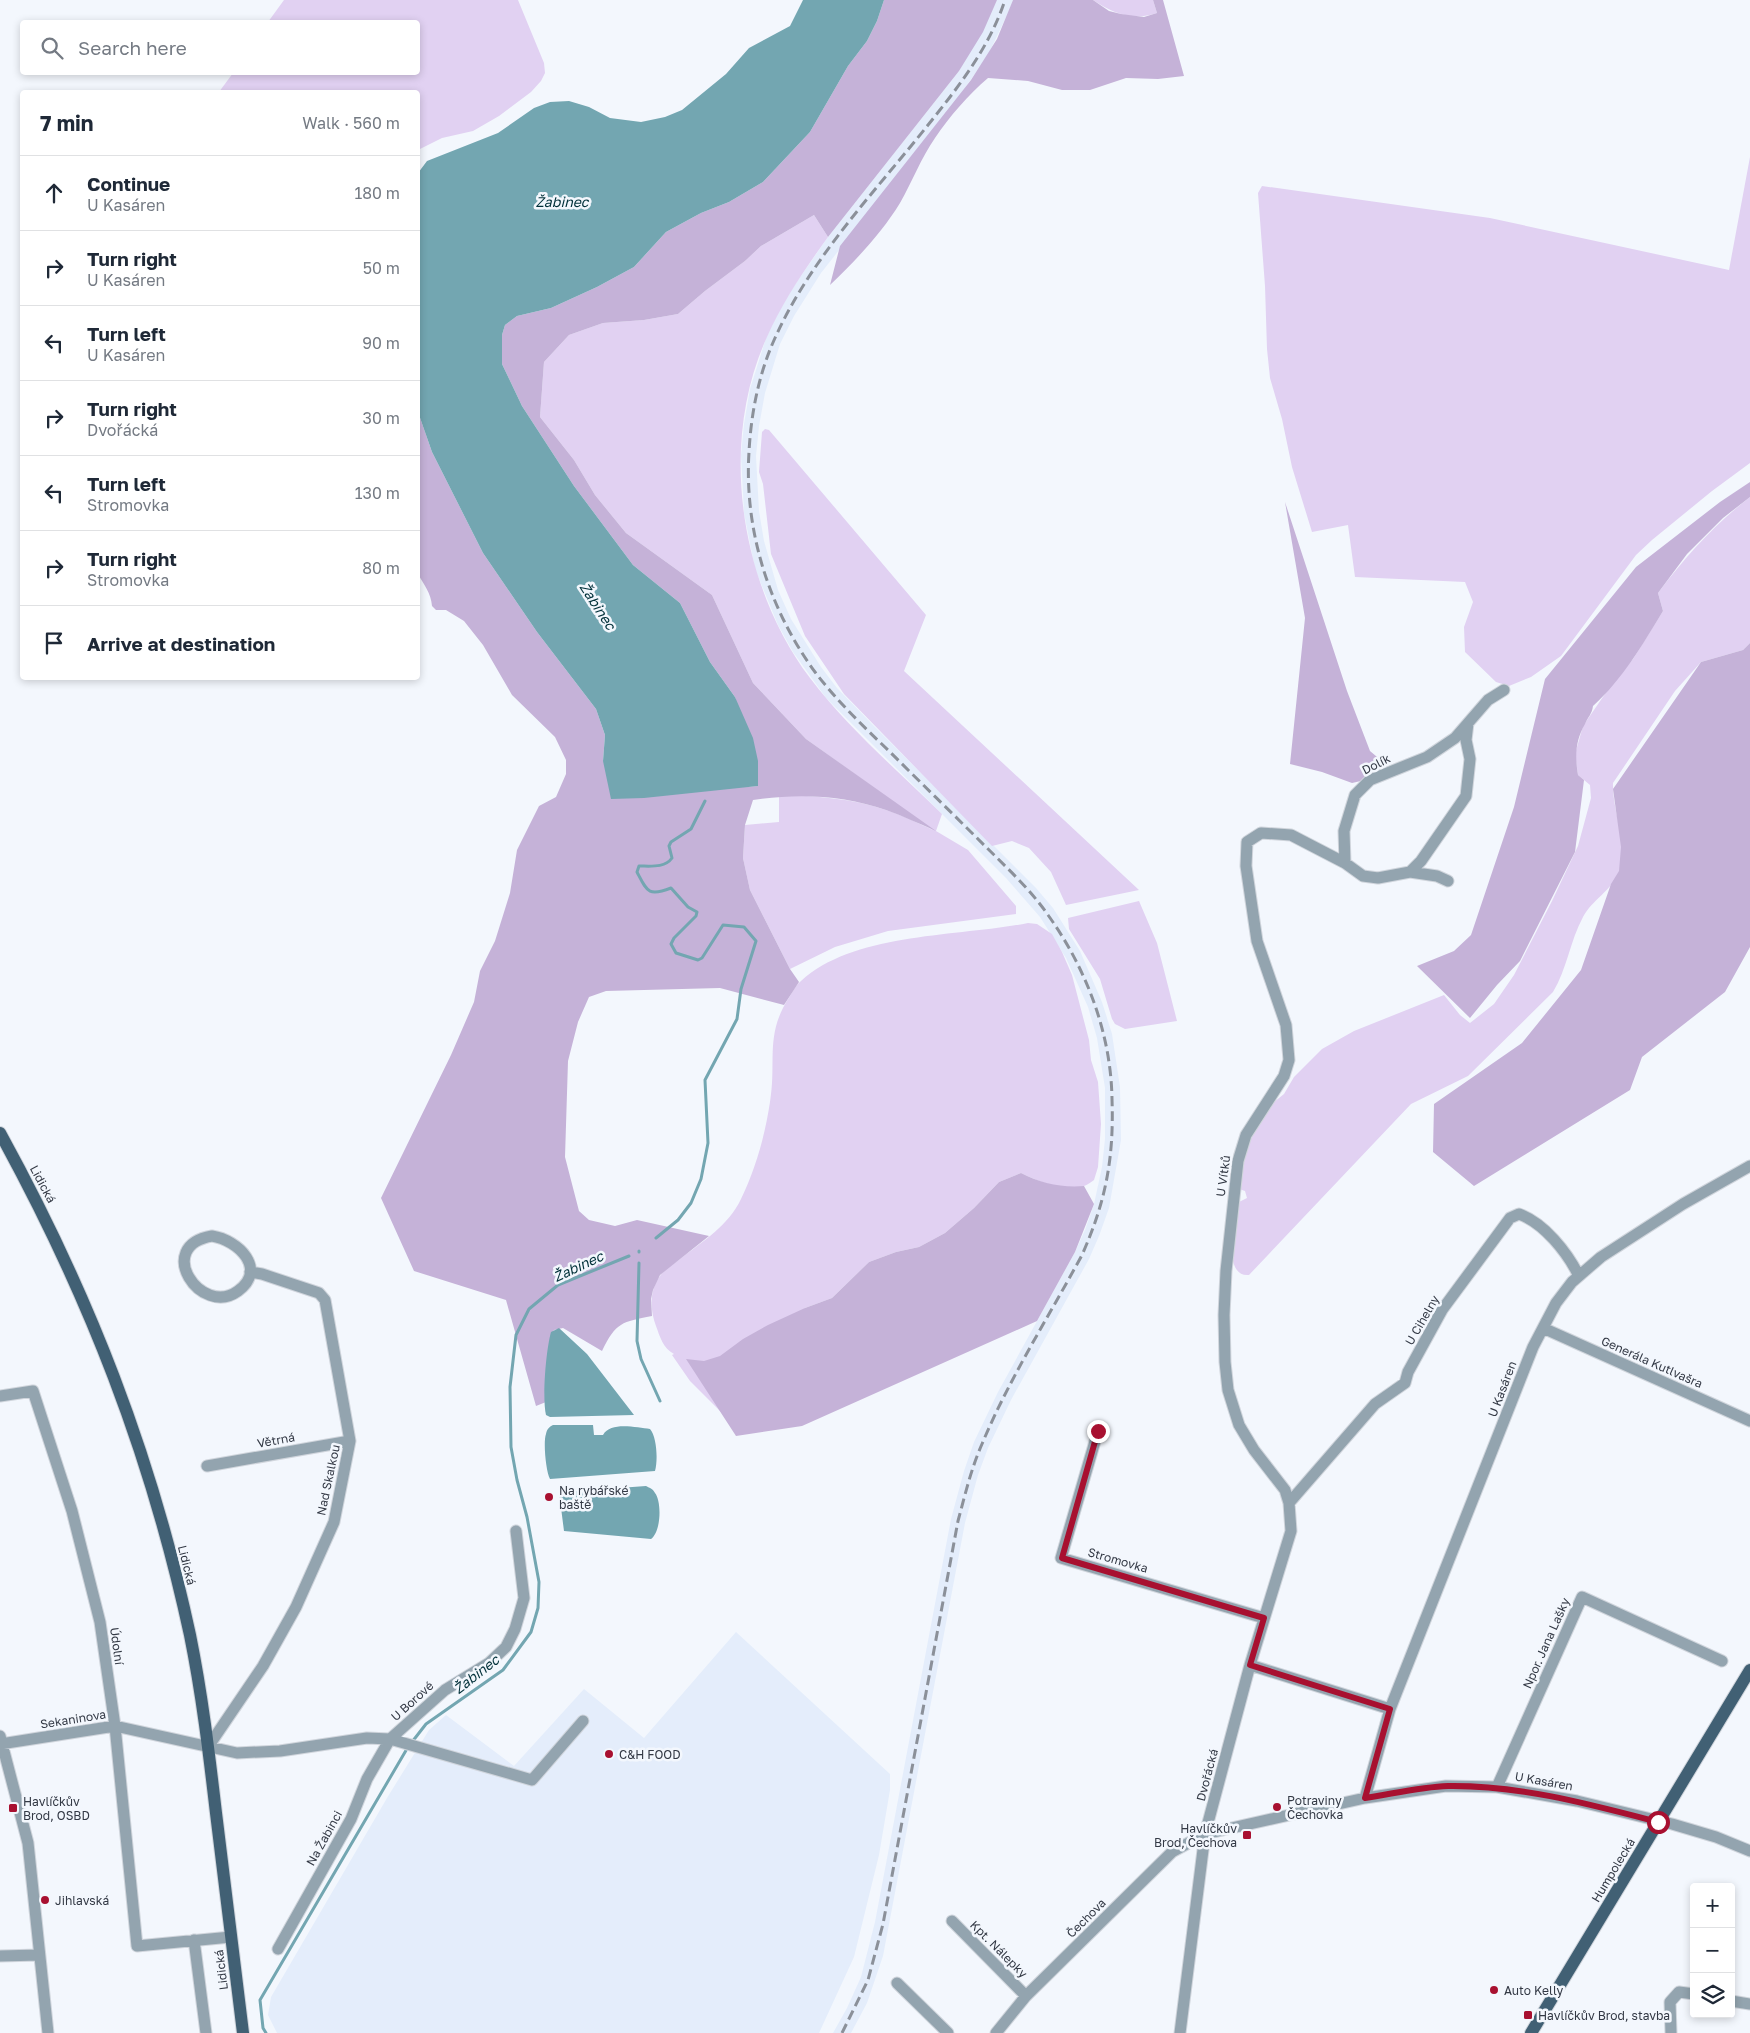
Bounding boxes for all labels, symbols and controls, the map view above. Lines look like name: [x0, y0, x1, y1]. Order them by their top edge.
search box: [20, 20, 420, 75]
icon: search: [38, 34, 66, 62]
text: Search here: [78, 36, 187, 59]
text: 7 min: [40, 110, 94, 136]
text: Walk · 560 m: [302, 113, 400, 133]
text: Continue: [87, 172, 170, 195]
icon: ahead: [40, 179, 68, 207]
text: 180 m: [354, 183, 400, 203]
water label: Žabinec: [535, 193, 590, 210]
text: U Kasáren: [87, 195, 165, 215]
text: Turn right: [87, 247, 177, 270]
icon: right: [40, 254, 68, 282]
text: 50 m: [363, 258, 400, 278]
text: U Kasáren: [87, 270, 165, 290]
text: Turn left: [87, 322, 166, 345]
icon: left: [40, 329, 68, 357]
text: 90 m: [362, 333, 400, 353]
text: U Kasáren: [87, 345, 165, 365]
text: Turn right: [87, 397, 177, 420]
icon: right: [40, 404, 68, 432]
text: 30 m: [363, 408, 400, 428]
text: Dvořácká: [87, 420, 158, 440]
text: Turn left: [87, 472, 166, 495]
icon: left: [40, 479, 68, 507]
text: 130 m: [355, 483, 400, 503]
text: Stromovka: [87, 495, 169, 515]
text: Turn right: [87, 547, 177, 570]
icon: right: [40, 554, 68, 582]
text: 80 m: [362, 558, 400, 578]
text: Stromovka: [87, 570, 169, 590]
water label: Žabinec: [576, 579, 620, 634]
icon: arrive: [40, 629, 68, 657]
text: Arrive at destination: [87, 632, 275, 655]
street label: Dolík: [1359, 750, 1393, 777]
street label: U Vítků: [1213, 1154, 1233, 1198]
street label: Lidická: [27, 1163, 59, 1205]
water label: Žabinec: [550, 1247, 607, 1285]
street label: U Cihelny: [1402, 1292, 1442, 1348]
street label: Generála Kutlvašra: [1599, 1333, 1705, 1391]
street label: U Kasáren: [1484, 1359, 1520, 1419]
route end: [1087, 1420, 1110, 1443]
street label: Větrná: [256, 1429, 296, 1451]
street label: Nad Skalkou: [313, 1443, 343, 1517]
place label: Na rybářské baště: [559, 1483, 628, 1512]
marker: Na rybářské baště: [543, 1491, 555, 1503]
street label: Lidická: [175, 1543, 199, 1587]
street label: Stromovka: [1086, 1544, 1150, 1576]
street label: Npor. Jana Lašky: [1519, 1595, 1573, 1691]
street label: Údolní: [107, 1626, 127, 1667]
water label: Žabinec: [450, 1650, 503, 1697]
street label: U Borové: [388, 1678, 436, 1724]
street label: Sekaninova: [39, 1706, 107, 1732]
place label: C&H FOOD: [619, 1747, 681, 1762]
street label: Dvořácká: [1193, 1747, 1221, 1803]
marker: C&H FOOD: [603, 1748, 615, 1760]
street label: U Kasáren: [1514, 1769, 1574, 1793]
place label: Potraviny Čechovka: [1287, 1793, 1343, 1822]
place label: Havlíčkův Brod, OSBD: [23, 1794, 90, 1823]
marker: Potraviny Čechovka: [1271, 1801, 1283, 1813]
marker: Havlíčkův Brod, OSBD: [7, 1802, 19, 1814]
street label: Na Žabinci: [303, 1808, 345, 1868]
route start: [1647, 1811, 1670, 1834]
place label: Havlíčkův Brod, Čechova: [1154, 1821, 1237, 1850]
marker: Havlíčkův Brod, Čechova: [1241, 1829, 1253, 1841]
street label: Humpolecká: [1588, 1835, 1638, 1905]
map controls: [1690, 1883, 1735, 2018]
button: +: [1690, 1883, 1735, 1928]
place label: Jihlavská: [55, 1893, 109, 1908]
marker: Jihlavská: [39, 1894, 51, 1906]
street label: Čechova: [1063, 1895, 1109, 1941]
street label: Kpt. Nálepky: [967, 1917, 1031, 1981]
button: −: [1690, 1928, 1735, 1973]
street label: Lidická: [211, 1949, 231, 1991]
button: layers: [1690, 1973, 1735, 2018]
place label: Auto Kelly: [1504, 1983, 1564, 1998]
marker: Auto Kelly: [1488, 1984, 1500, 1996]
place label: Havlíčkův Brod, stavba: [1538, 2008, 1670, 2023]
marker: Havlíčkův Brod, stavba: [1522, 2009, 1534, 2021]

